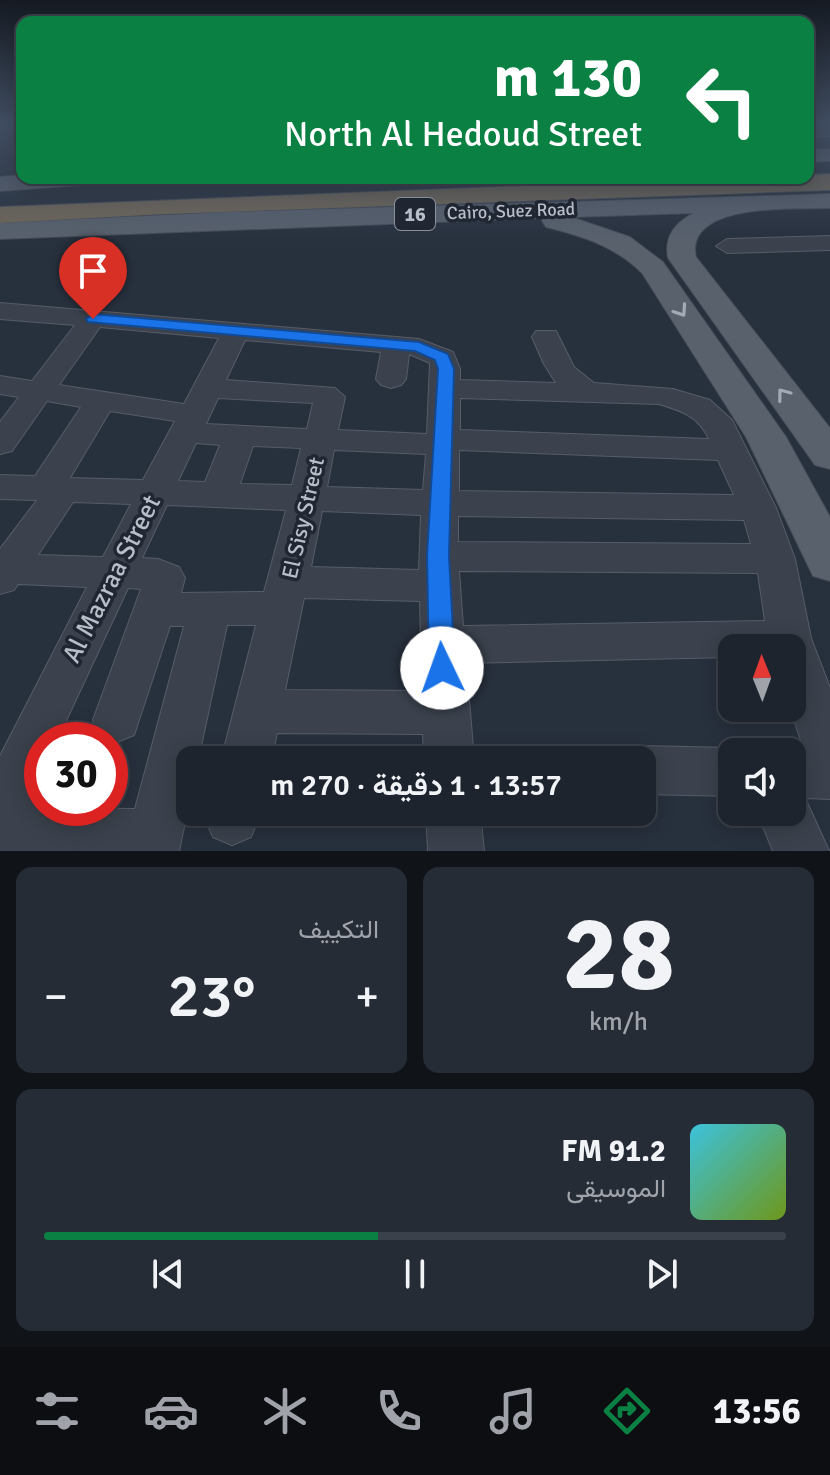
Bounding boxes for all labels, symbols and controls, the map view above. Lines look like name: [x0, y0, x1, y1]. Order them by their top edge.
text: 130 m: [494, 43, 642, 112]
icon: left: [670, 48, 774, 152]
text: North Al Hedoud Street: [284, 112, 642, 157]
road number: 16: [395, 198, 435, 230]
street label: Cairo, Suez Road: [446, 198, 576, 224]
pin: [59, 237, 127, 319]
icon: arrive: [71, 249, 115, 293]
one-way arrow: [672, 302, 687, 316]
one-way arrow: [779, 388, 793, 403]
street label: El Sisy Street: [276, 454, 330, 581]
street label: Al Mazraa Street: [56, 490, 168, 668]
position arrow: [400, 626, 484, 710]
north arrow: [718, 634, 806, 722]
map controls: [718, 634, 806, 826]
speed limit sign: 30: [24, 722, 128, 826]
button: sound: [718, 738, 806, 826]
text: 13:57 · 1 دقيقة · 270 m: [270, 767, 562, 804]
text: 28: [562, 890, 675, 1018]
text: التكييف: [298, 914, 379, 946]
text: 23°: [168, 960, 255, 1034]
text: −: [44, 970, 68, 1024]
text: +: [355, 970, 379, 1024]
text: km/h: [589, 1006, 648, 1038]
text: 91.2 FM: [561, 1133, 666, 1170]
text: الموسيقى: [566, 1173, 666, 1205]
icon: previous: [146, 1252, 190, 1296]
icon: pause: [393, 1252, 437, 1296]
icon: next: [640, 1252, 684, 1296]
icon: filters: [29, 1383, 85, 1439]
icon: car: [143, 1383, 199, 1439]
icon: climate: [257, 1383, 313, 1439]
icon: phone: [371, 1383, 427, 1439]
icon: music: [485, 1383, 541, 1439]
icon: directions: [599, 1383, 655, 1439]
text: 13:56: [713, 1389, 801, 1434]

